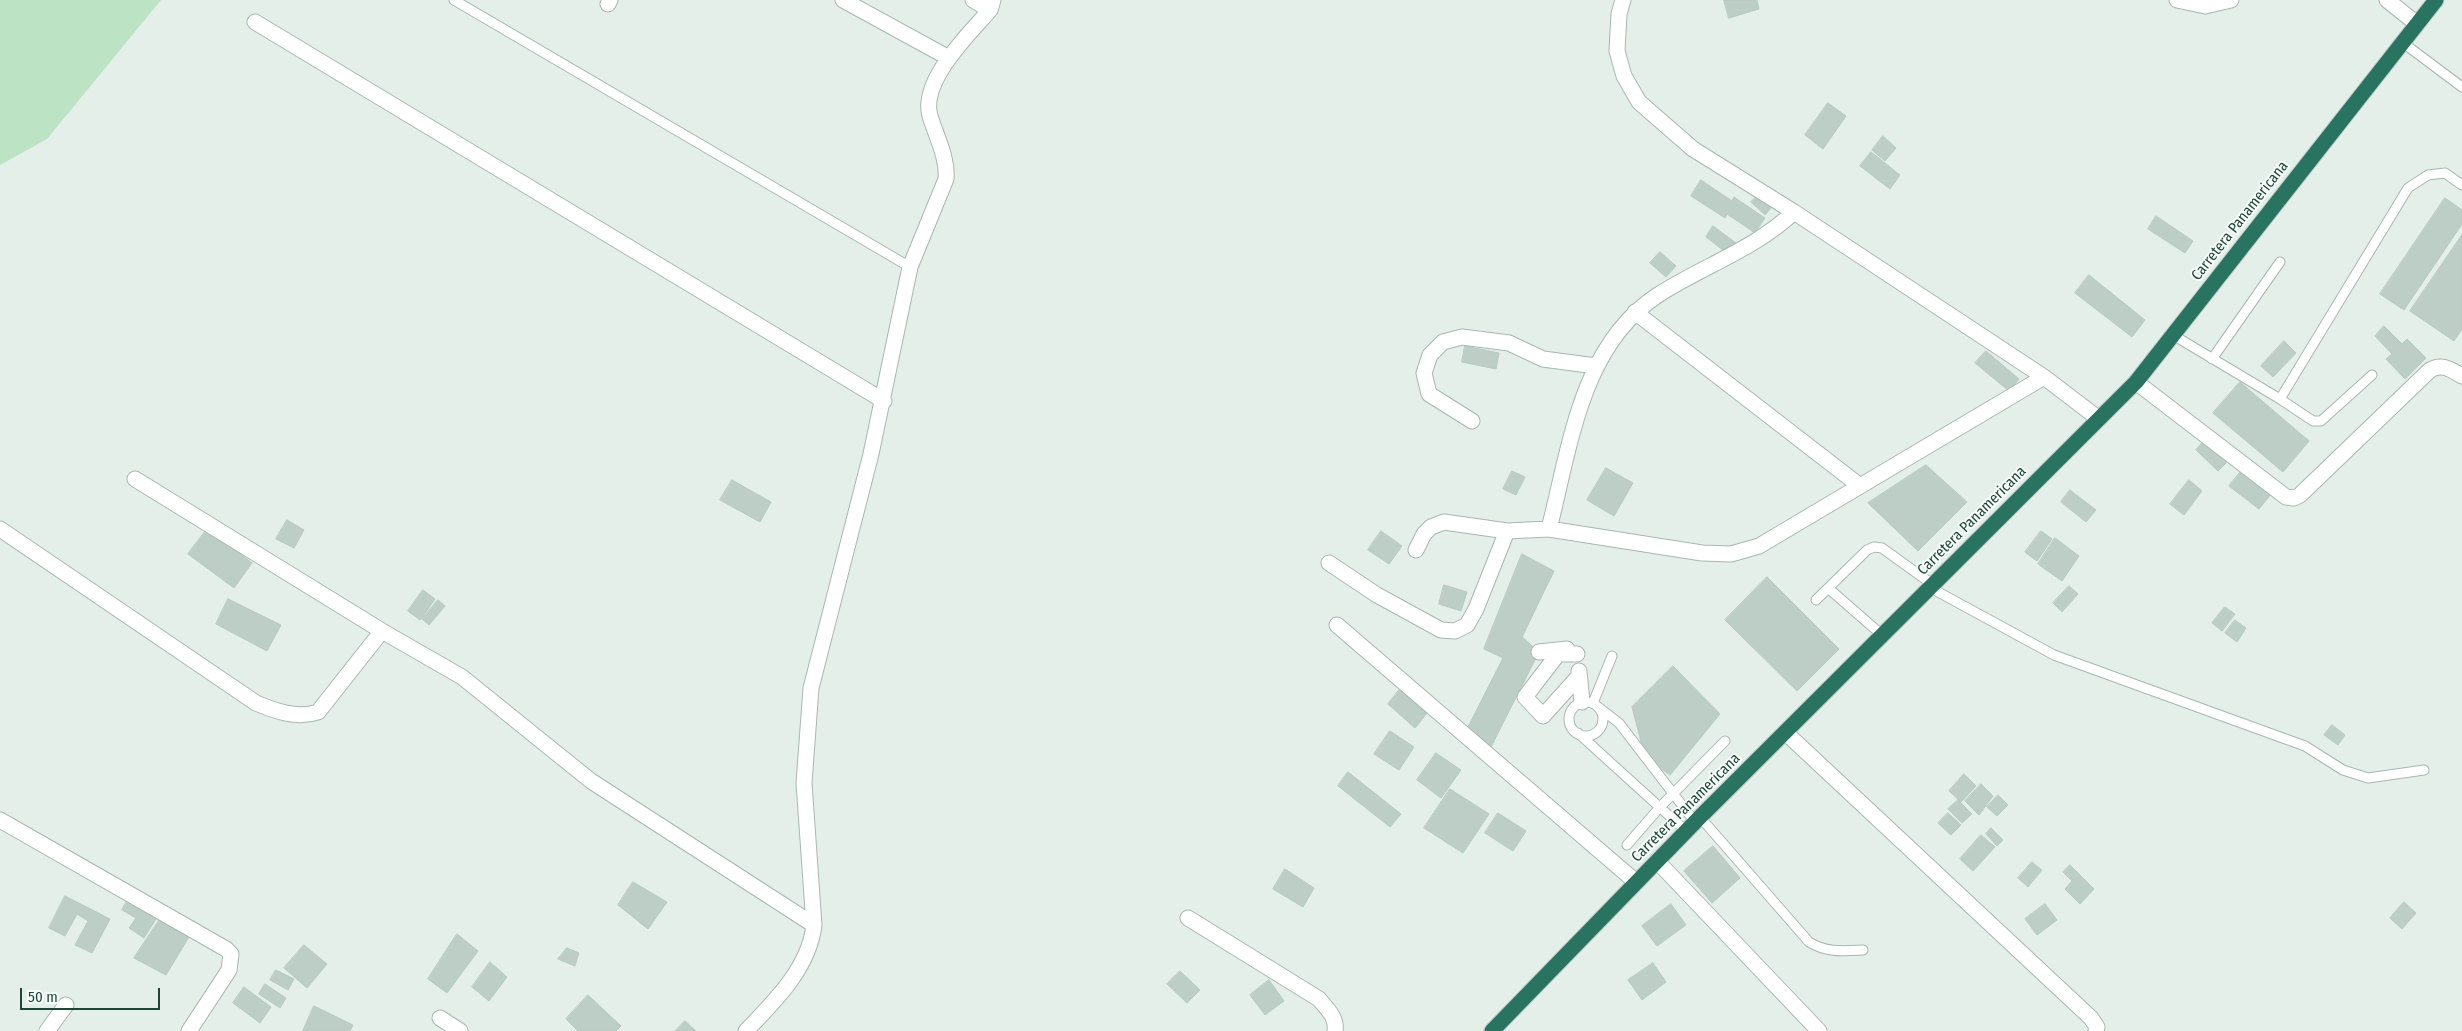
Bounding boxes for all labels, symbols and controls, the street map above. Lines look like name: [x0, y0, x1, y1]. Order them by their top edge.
street label: Carretera Panamericana: [2188, 158, 2292, 284]
street label: Carretera Panamericana: [1914, 463, 2030, 579]
street label: Carretera Panamericana: [1628, 750, 1744, 866]
scale bar: [22, 978, 162, 1010]
text: 50 m: [28, 988, 58, 1006]

